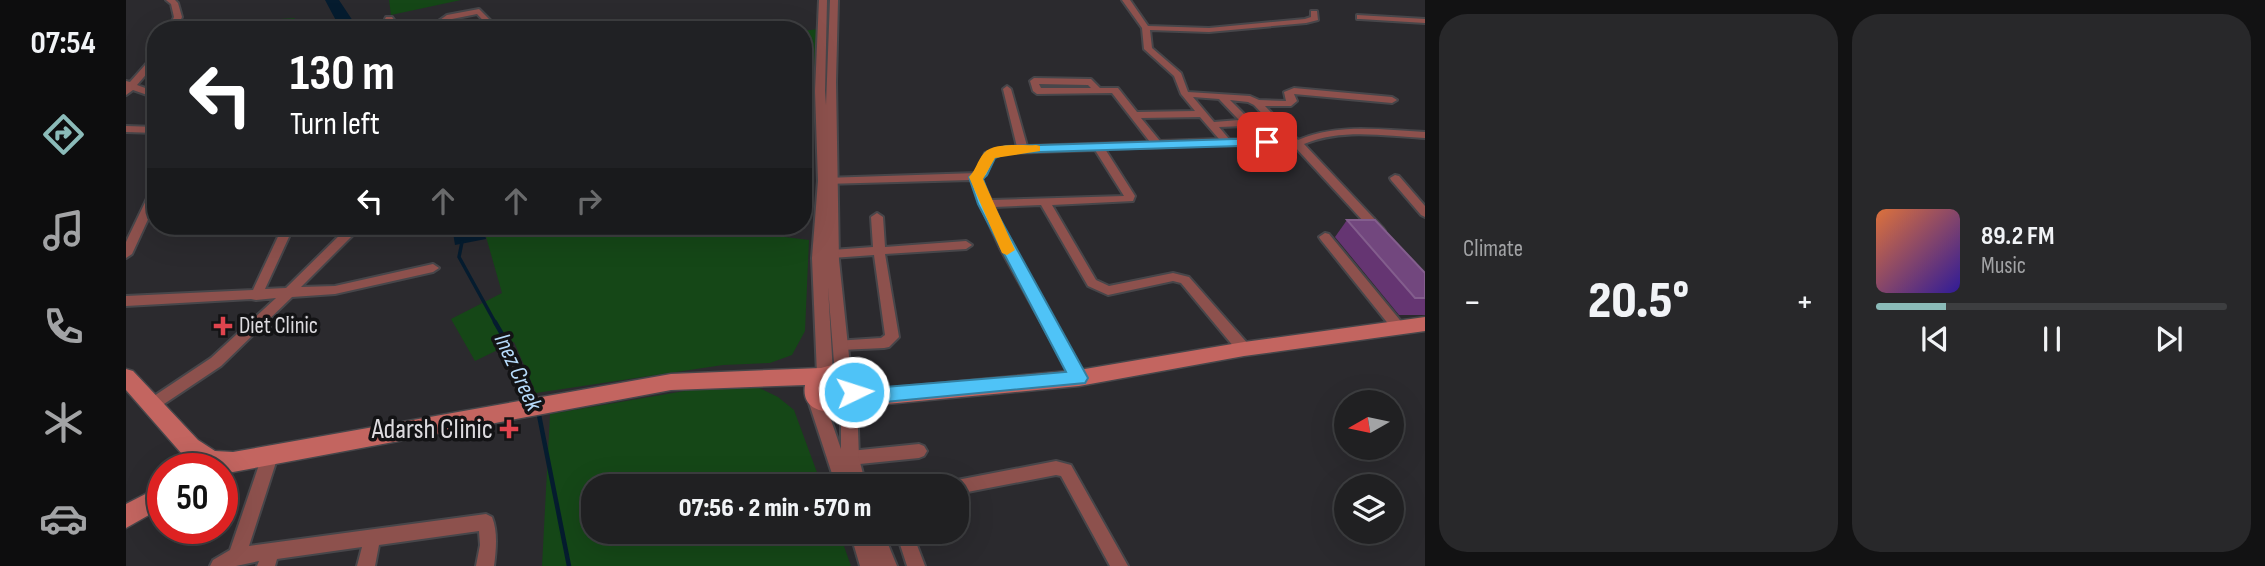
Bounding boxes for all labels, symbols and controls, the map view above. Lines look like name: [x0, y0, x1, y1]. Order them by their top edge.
text: 07:54: [30, 24, 96, 63]
text: 130 m: [290, 45, 395, 104]
icon: left: [175, 49, 266, 140]
text: Turn left: [290, 105, 380, 144]
icon: directions: [39, 110, 88, 159]
pin: [1237, 112, 1297, 172]
icon: arrive: [1248, 123, 1286, 161]
icon: left: [351, 182, 389, 220]
icon: ahead: [424, 182, 462, 220]
icon: ahead: [497, 182, 535, 220]
icon: right: [570, 182, 608, 220]
icon: music: [39, 206, 88, 255]
text: 89.2 FM: [1981, 221, 2054, 252]
text: Climate: [1463, 235, 1523, 263]
text: Music: [1981, 252, 2026, 280]
text: 20.5°: [1588, 270, 1689, 333]
text: −: [1463, 280, 1482, 325]
text: +: [1795, 280, 1814, 325]
icon: phone: [39, 302, 88, 351]
place label: Diet Clinic: [239, 312, 318, 340]
marker: Diet Clinic: [213, 316, 233, 336]
icon: previous: [1916, 320, 1954, 358]
icon: pause: [2033, 320, 2071, 358]
icon: next: [2150, 320, 2188, 358]
water label: Inez Creek: [488, 329, 549, 416]
position arrow: [817, 355, 891, 429]
north arrow: [1334, 390, 1404, 460]
map controls: [1334, 390, 1404, 544]
icon: climate: [39, 398, 88, 447]
place label: Adarsh Clinic: [371, 413, 493, 446]
marker: Adarsh Clinic: [499, 419, 519, 439]
speed limit sign: 50: [147, 453, 238, 544]
button: layers: [1334, 474, 1404, 544]
text: 07:56 · 2 min · 570 m: [679, 493, 871, 524]
icon: car: [39, 494, 88, 543]

